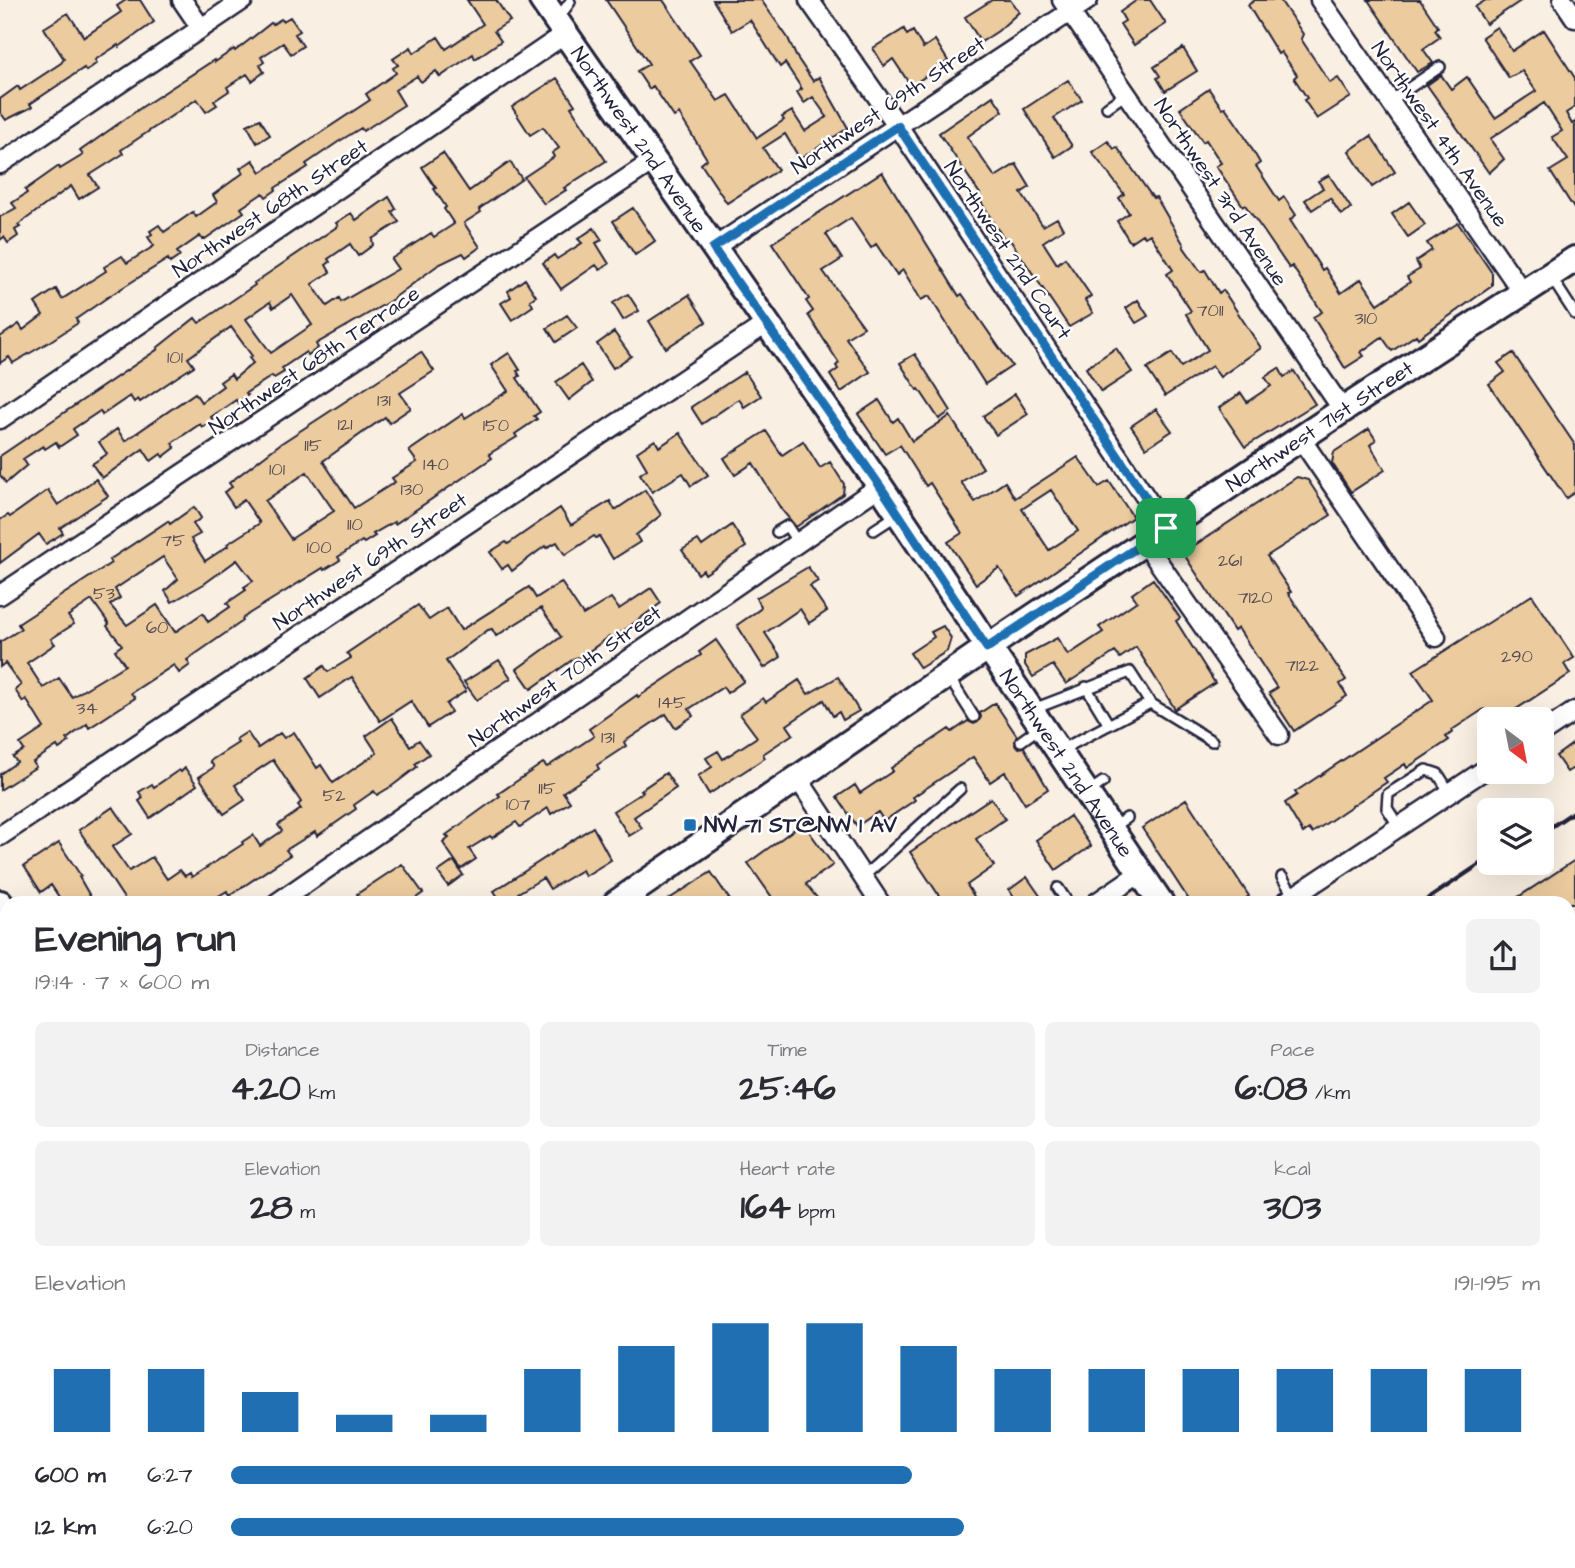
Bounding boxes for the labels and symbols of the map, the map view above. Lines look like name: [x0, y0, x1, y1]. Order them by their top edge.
street label: Northwest 69th Street: [785, 29, 992, 181]
street label: Northwest 4th Avenue: [1364, 35, 1515, 233]
street label: Northwest 2nd Avenue: [564, 41, 714, 239]
street label: Northwest 3rd Avenue: [1147, 93, 1294, 292]
street label: Northwest 68th Street: [167, 132, 374, 285]
street label: Northwest 2nd Court: [937, 155, 1079, 346]
street label: Northwest 68th Terrace: [203, 279, 425, 442]
house number: 7011: [1196, 298, 1224, 323]
house number: 310: [1355, 306, 1377, 331]
house number: 101: [167, 345, 183, 370]
street label: Northwest 71st Street: [1220, 354, 1420, 499]
house number: 131: [377, 388, 391, 413]
house number: 121: [338, 412, 352, 437]
house number: 150: [483, 413, 509, 438]
house number: 115: [304, 433, 322, 458]
house number: 140: [423, 452, 449, 477]
house number: 101: [269, 457, 285, 482]
house number: 130: [401, 477, 423, 502]
street label: Northwest 69th Street: [267, 485, 474, 637]
pin: [1136, 498, 1196, 558]
house number: 110: [347, 512, 363, 537]
house number: 75: [161, 528, 185, 553]
house number: 100: [306, 535, 332, 560]
house number: 261: [1218, 548, 1242, 573]
house number: 53: [93, 581, 115, 606]
house number: 7120: [1237, 585, 1273, 610]
street label: Northwest 70th Street: [463, 598, 668, 754]
house number: 60: [146, 615, 168, 640]
house number: 290: [1501, 644, 1533, 669]
house number: 7122: [1285, 653, 1320, 678]
street label: Northwest 2nd Avenue: [992, 663, 1140, 863]
house number: 145: [658, 690, 686, 715]
house number: 34: [76, 696, 98, 721]
north arrow: [1477, 707, 1554, 784]
house number: 131: [601, 725, 615, 750]
house number: 115: [538, 776, 556, 801]
house number: 52: [322, 783, 346, 808]
house number: 107: [506, 792, 530, 817]
place label: NW 71 ST@NW 1 AV: [704, 811, 898, 840]
marker: NW 71 ST@NW 1 AV: [682, 817, 698, 833]

